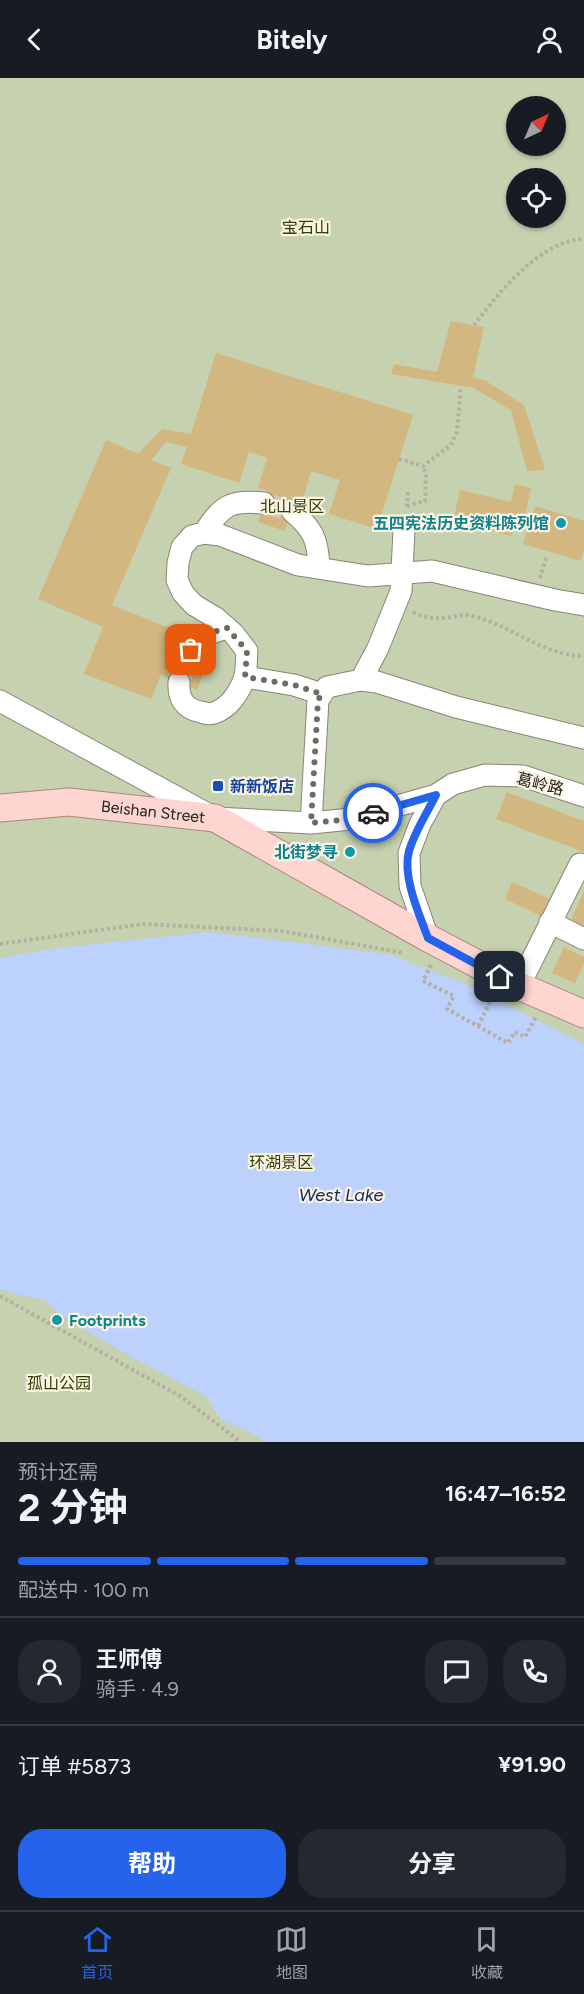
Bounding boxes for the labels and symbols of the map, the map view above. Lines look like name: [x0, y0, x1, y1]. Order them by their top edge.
north arrow: [506, 96, 566, 156]
park label: 宝石山: [282, 218, 330, 237]
park label: 北山景区: [260, 497, 324, 516]
place label: 五四宪法历史资料陈列馆: [373, 514, 549, 533]
marker: 五四宪法历史资料陈列馆: [554, 516, 568, 530]
pin: [165, 624, 216, 675]
street label: 葛岭路: [514, 769, 566, 799]
place label: 新新饭店: [230, 777, 294, 796]
marker: 新新饭店: [211, 779, 225, 793]
courier: [343, 783, 403, 843]
street label: Beishan Street: [100, 796, 206, 826]
place label: 北街梦寻: [274, 843, 338, 862]
marker: 北街梦寻: [343, 845, 357, 859]
pin: [474, 951, 525, 1002]
park label: 环湖景区: [249, 1153, 313, 1172]
water label: West Lake: [299, 1184, 383, 1206]
place label: Footprints: [69, 1311, 146, 1330]
marker: Footprints: [50, 1313, 64, 1327]
park label: 孤山公园: [27, 1374, 91, 1393]

